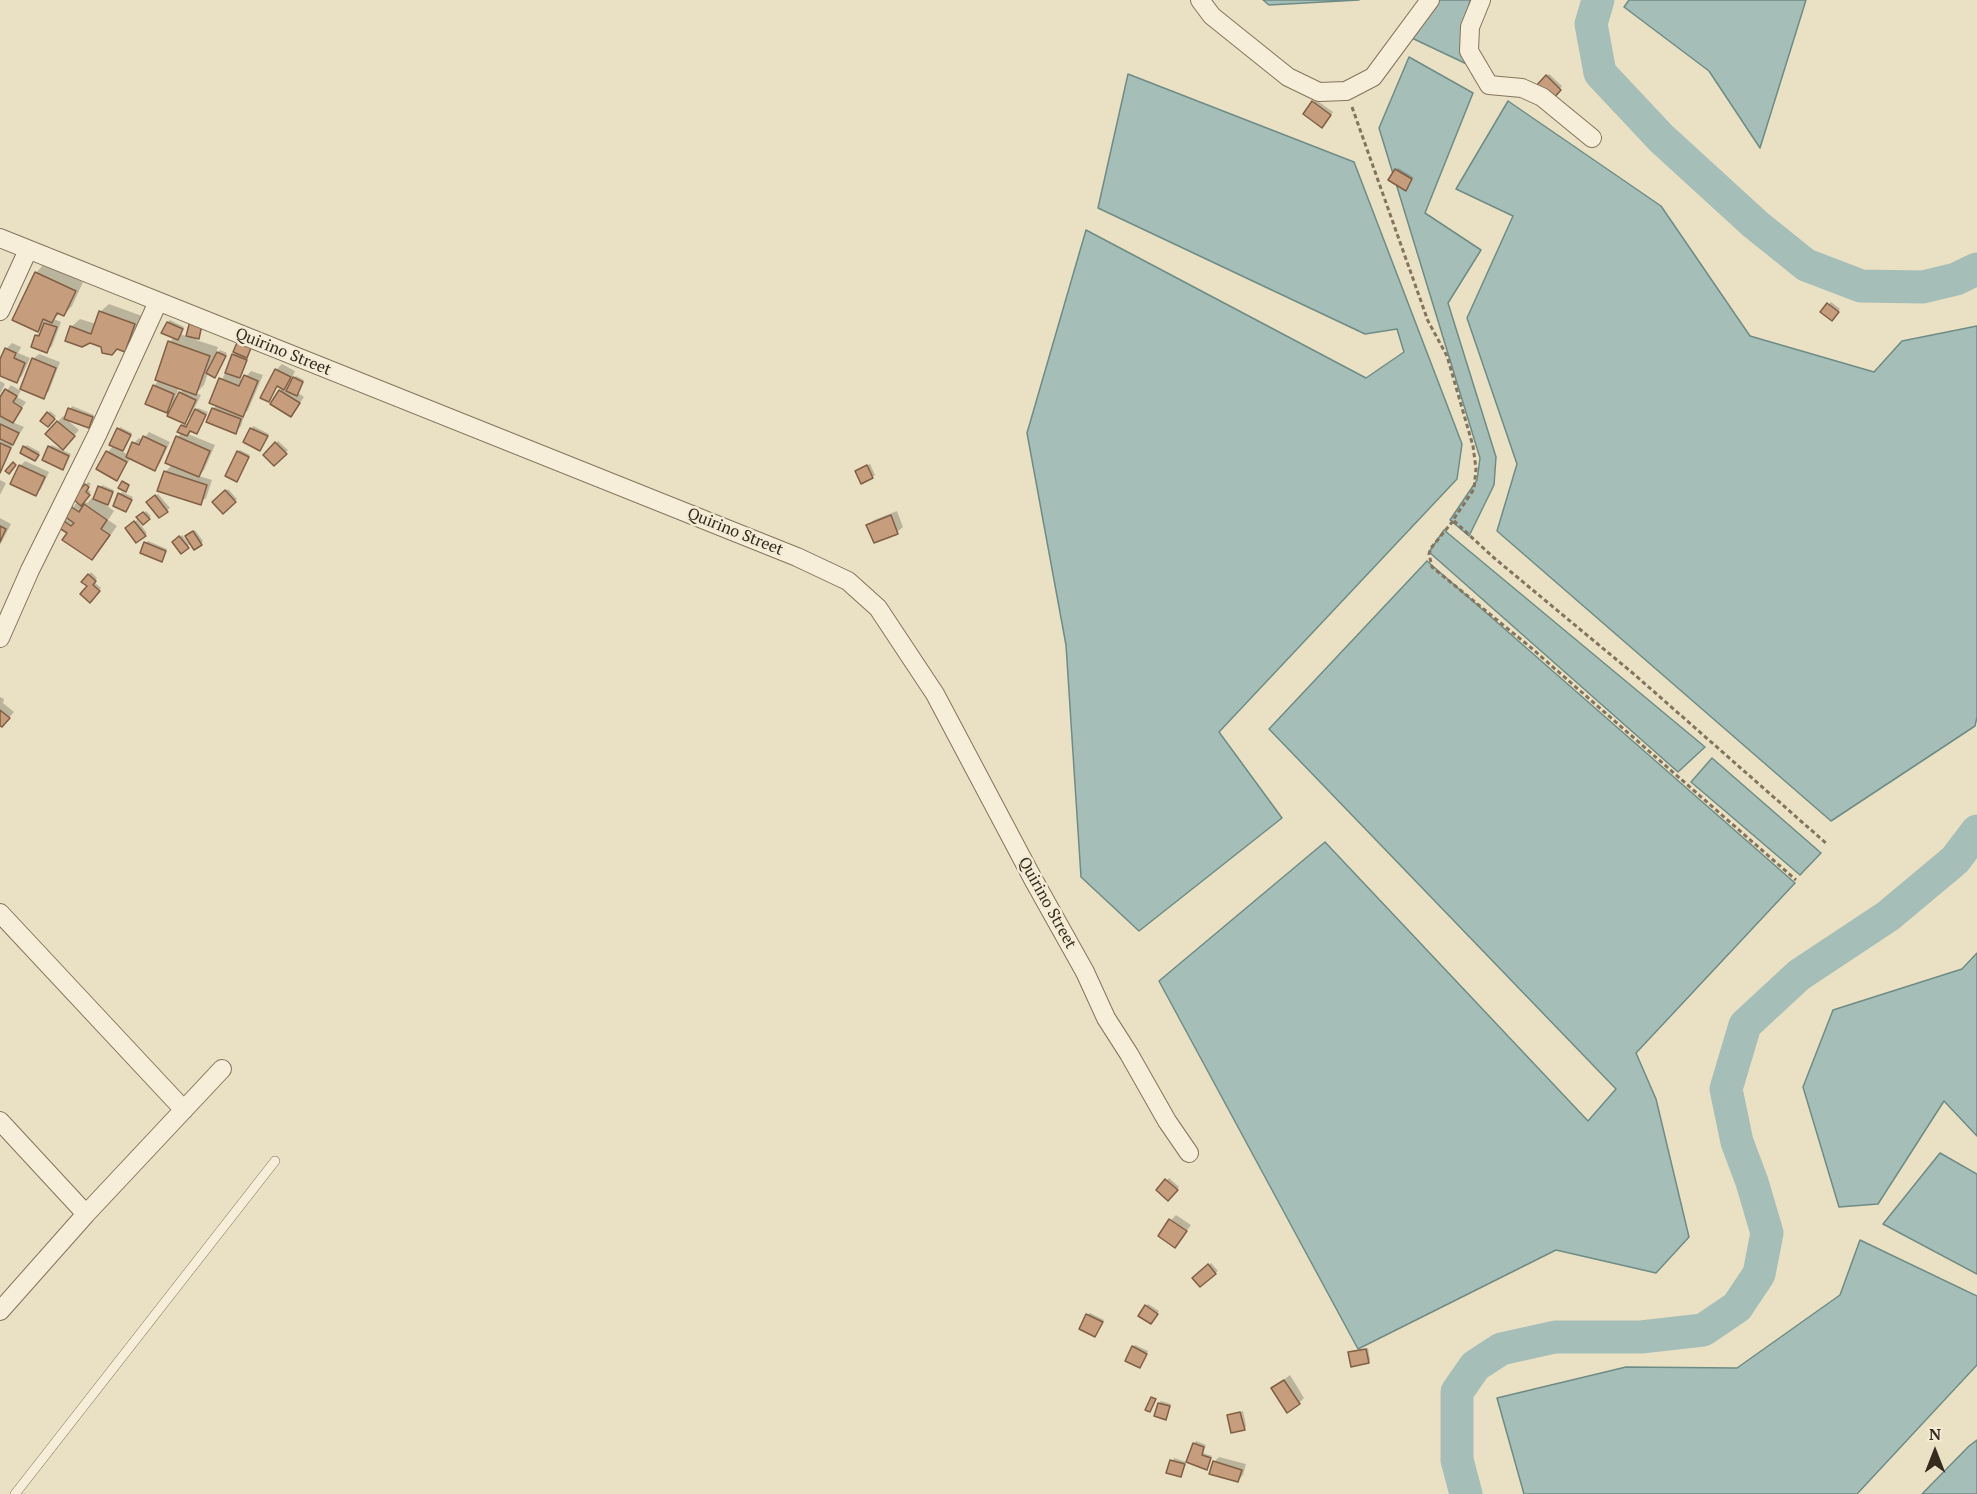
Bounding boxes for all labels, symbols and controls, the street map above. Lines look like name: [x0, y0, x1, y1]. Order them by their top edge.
street label: Quirino Street: [232, 324, 334, 380]
street label: Quirino Street: [684, 504, 786, 560]
street label: Quirino Street: [1014, 854, 1080, 952]
north arrow: [1905, 1422, 1965, 1482]
text: N: [1929, 1423, 1941, 1445]

